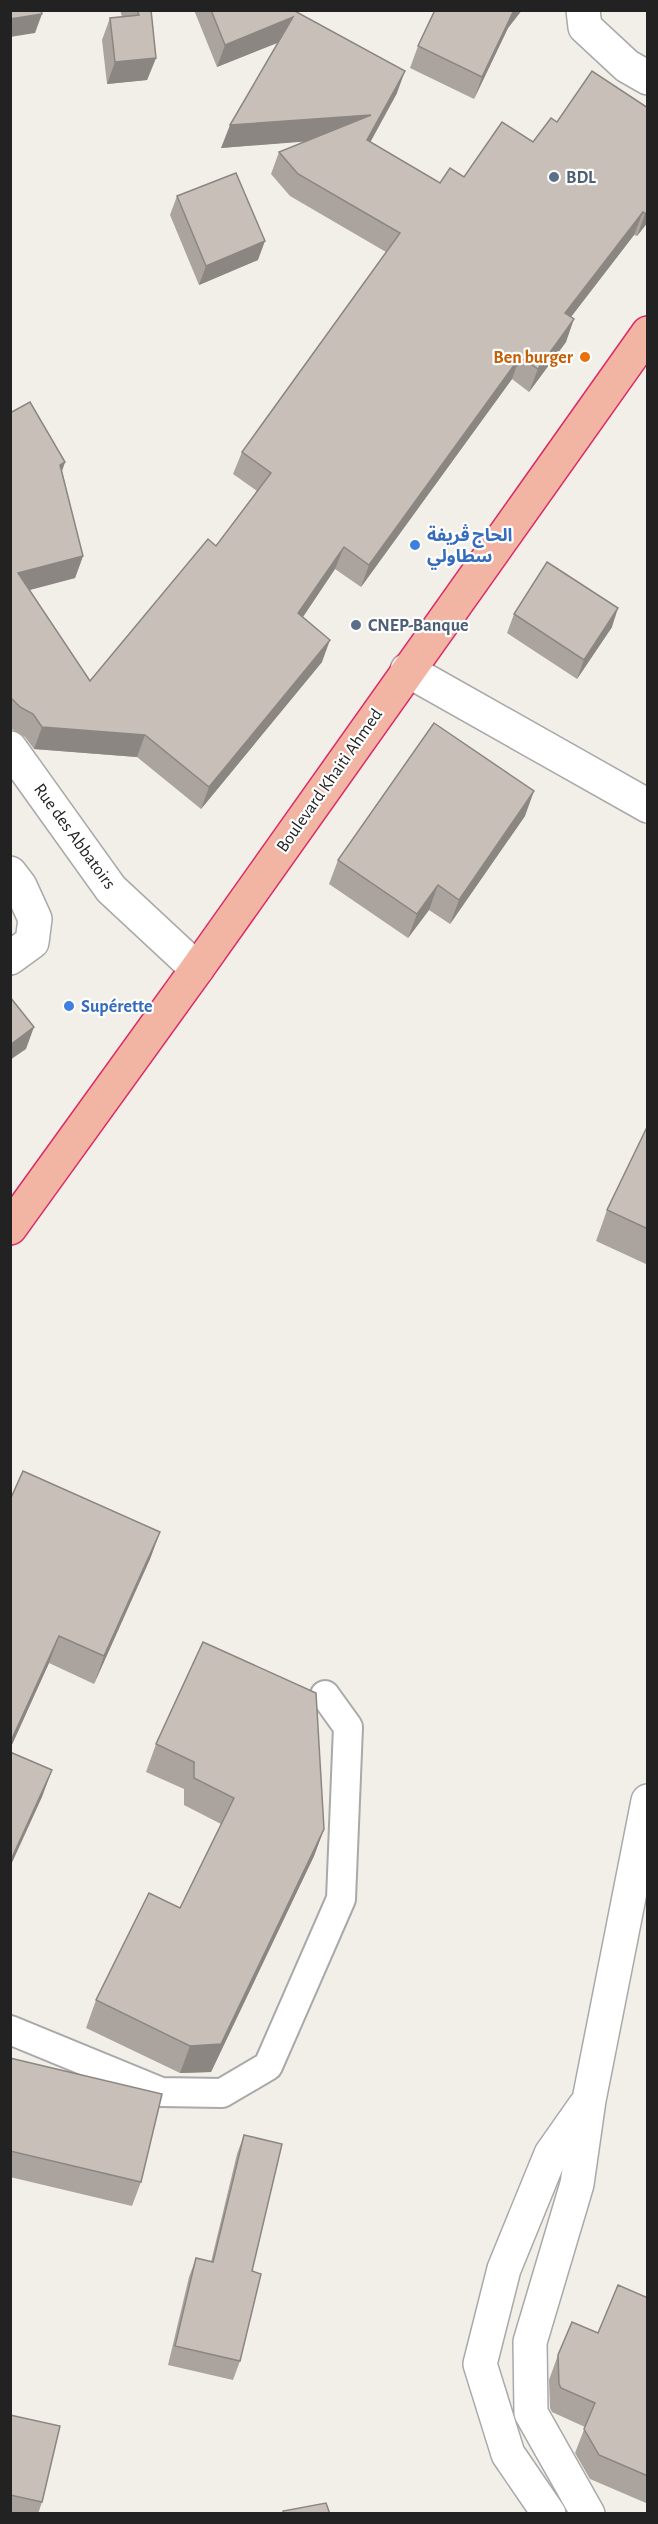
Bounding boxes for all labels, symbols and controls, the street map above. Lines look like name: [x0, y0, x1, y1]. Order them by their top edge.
place label: BDL: [566, 169, 596, 187]
marker: BDL: [547, 170, 561, 184]
place label: Ben burger: [493, 349, 574, 367]
marker: Ben burger: [578, 350, 592, 364]
place label: الحاج ڨريفة سطاولي: [427, 524, 512, 570]
marker: الحاج ڨريفة سطاولي: [408, 538, 422, 552]
place label: CNEP-Banque: [368, 617, 469, 635]
marker: CNEP-Banque: [349, 618, 363, 632]
street label: Boulevard Khaiti Ahmed: [274, 706, 386, 856]
street label: Rue des Abbatoirs: [30, 780, 118, 893]
place label: Supérette: [81, 998, 152, 1016]
marker: Supérette: [62, 999, 76, 1013]

